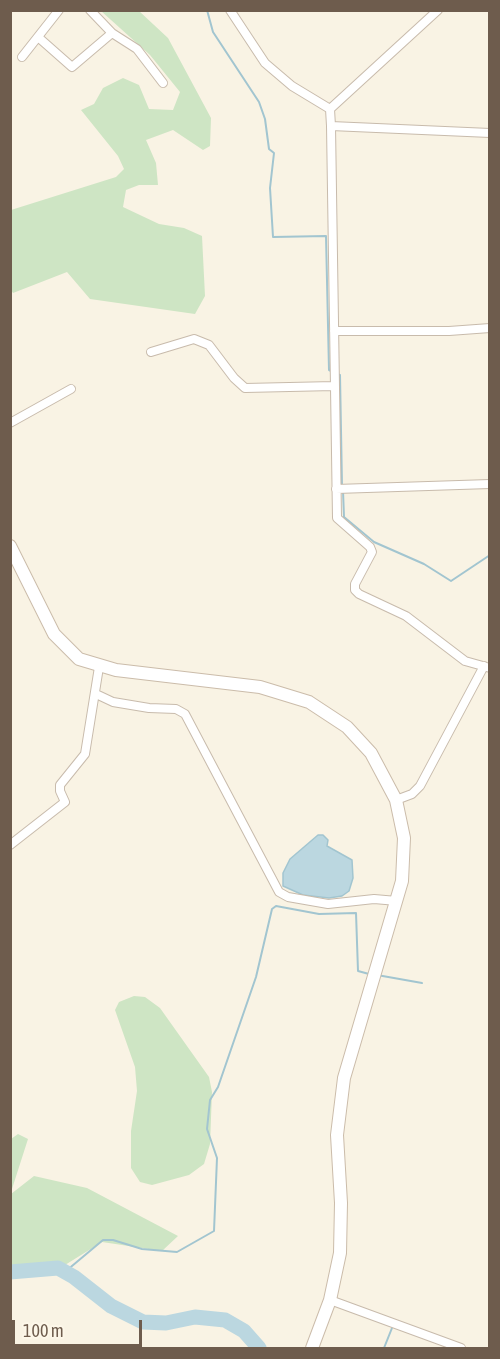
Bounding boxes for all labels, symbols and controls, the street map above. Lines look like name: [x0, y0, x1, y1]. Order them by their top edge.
scale bar: [15, 1308, 146, 1346]
text: 100 m: [23, 1320, 64, 1341]

